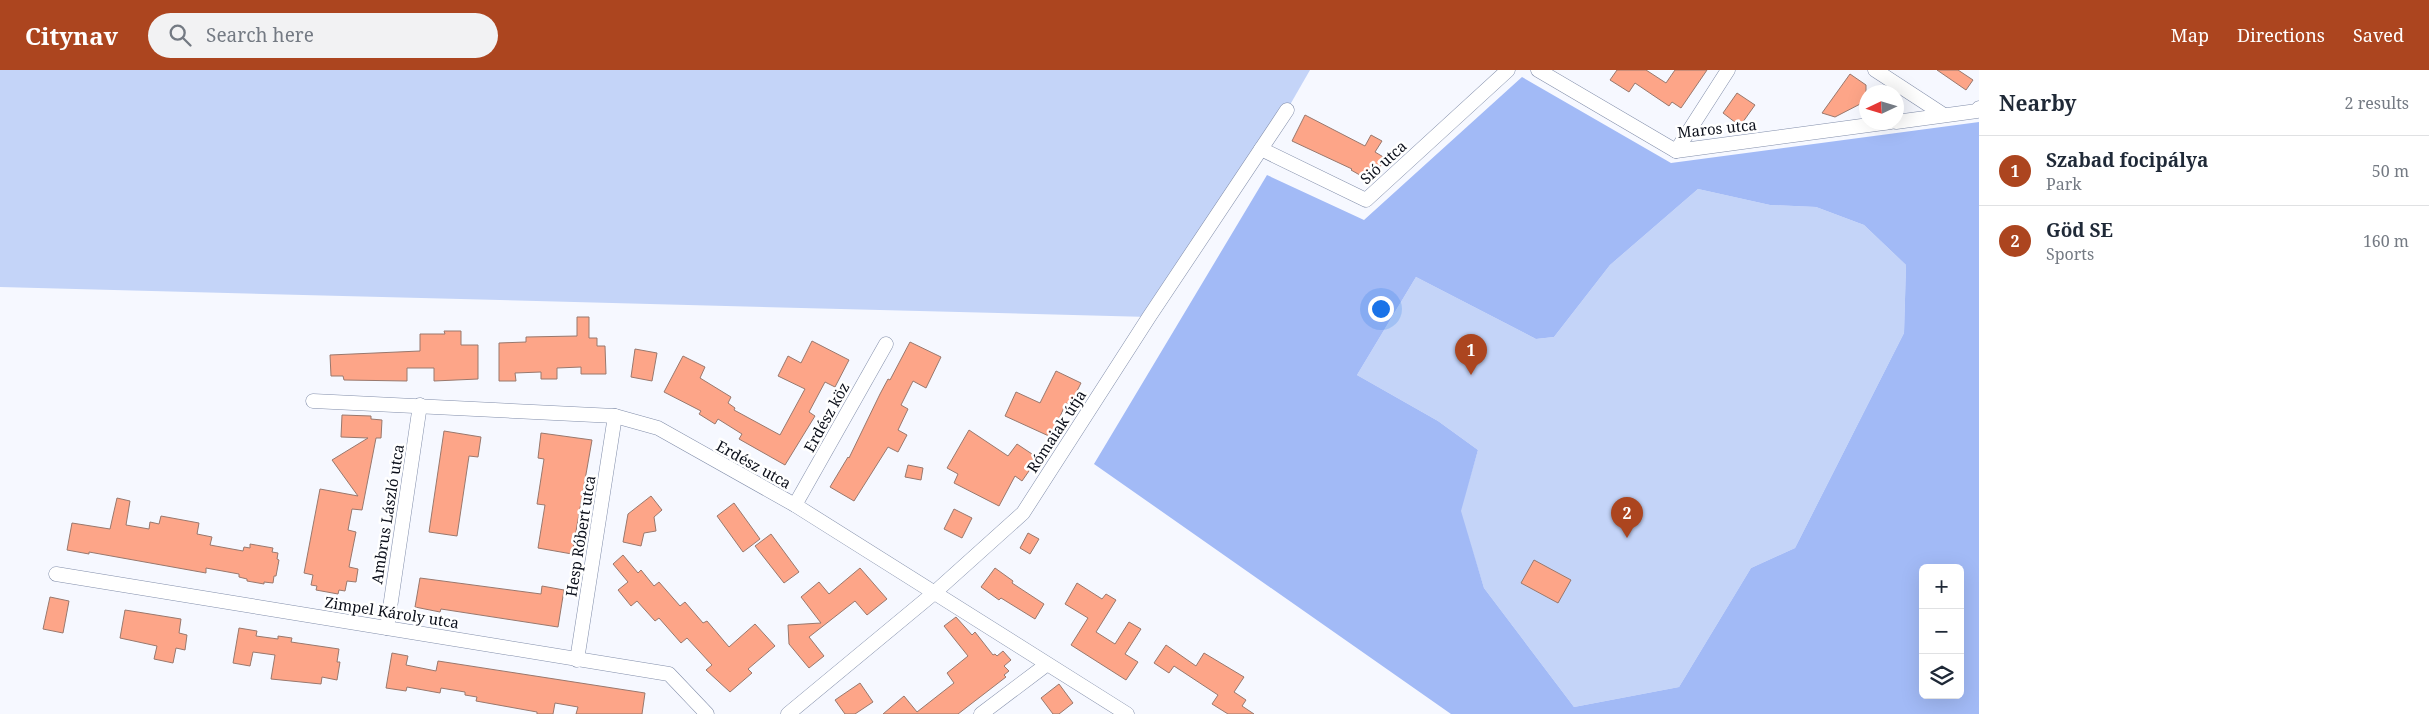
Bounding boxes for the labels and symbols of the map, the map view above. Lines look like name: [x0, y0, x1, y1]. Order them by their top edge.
north arrow: [1859, 85, 1904, 130]
street label: Maros utca: [1676, 114, 1758, 142]
street label: Sió utca: [1355, 136, 1411, 188]
your location: [1368, 296, 1394, 322]
pin: 1: [1455, 334, 1487, 375]
street label: Erdész köz: [799, 379, 853, 455]
street label: Rómaiak útja: [1022, 386, 1090, 476]
street label: Erdész utca: [713, 435, 795, 493]
street label: Ambrus László utca: [366, 443, 408, 585]
street label: Hesp Róbert utca: [561, 474, 599, 598]
pin: 2: [1611, 497, 1643, 538]
street label: Zimpel Károly utca: [323, 591, 461, 633]

